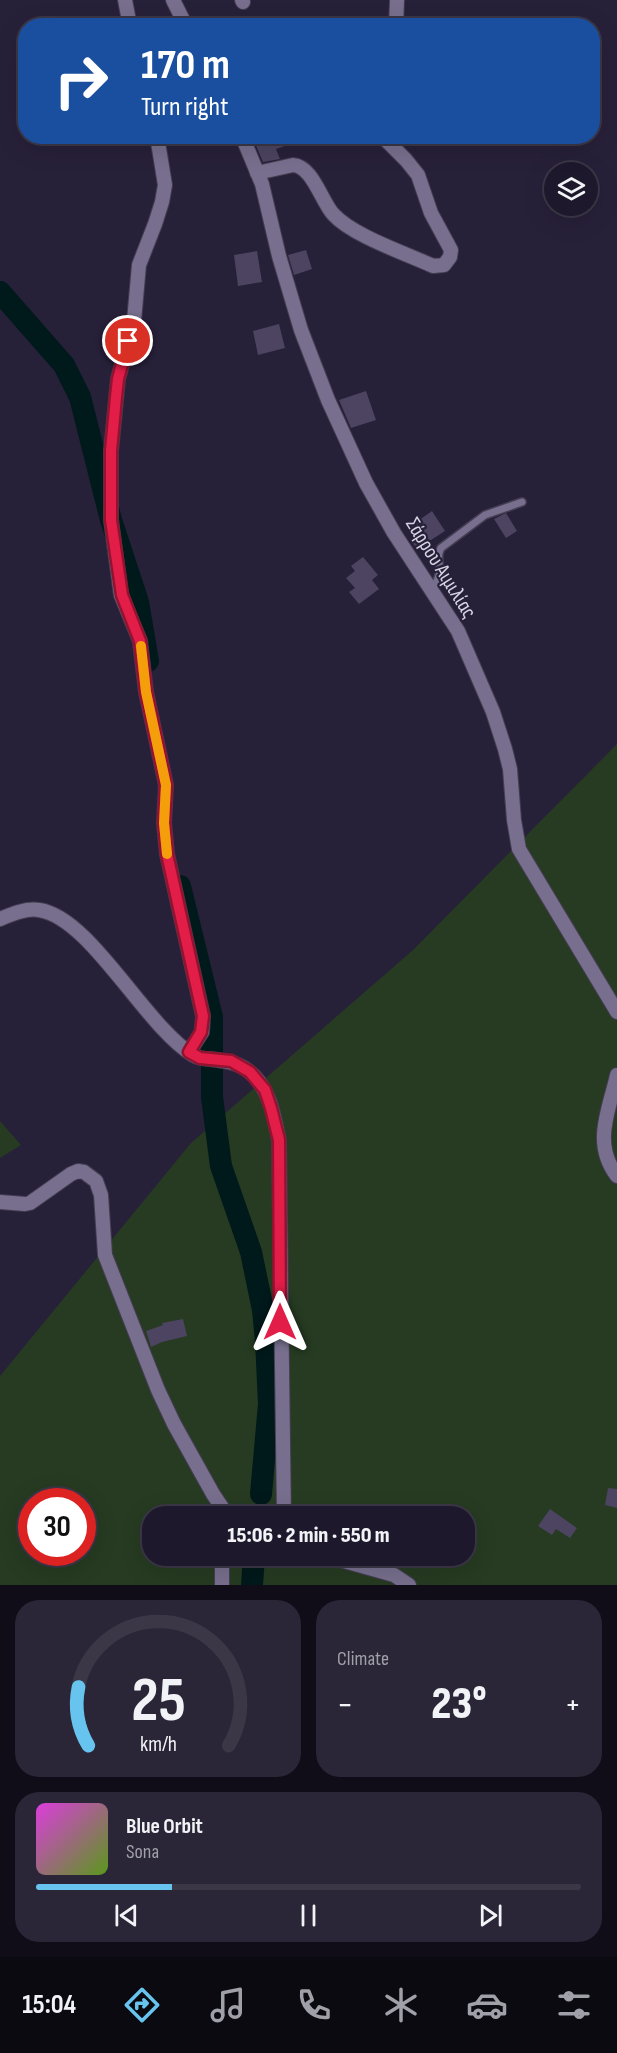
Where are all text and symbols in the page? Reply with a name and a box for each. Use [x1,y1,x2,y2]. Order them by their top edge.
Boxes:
text: 170 m [141,40,230,91]
icon: right [42,42,120,120]
text: Turn right [141,91,228,123]
map controls [544,162,598,216]
button: layers [544,162,598,216]
pin [102,315,153,366]
icon: arrive [111,324,144,357]
street label: Σάρρου Αιμιλίας [400,513,482,623]
position arrow [248,1290,312,1354]
speed limit sign: 30 [18,1488,96,1566]
text: 15:06 · 2 min · 550 m [227,1522,390,1549]
text: Climate [337,1647,389,1671]
text: 25 [131,1664,185,1739]
text: 23° [431,1677,487,1732]
text: − [337,1685,353,1725]
text: + [565,1685,581,1725]
text: km/h [139,1732,177,1757]
text: Blue Orbit [126,1813,203,1840]
text: Sona [126,1840,159,1864]
icon: previous [110,1899,143,1932]
icon: pause [292,1899,325,1932]
icon: next [474,1899,507,1932]
icon: directions [121,1984,163,2026]
icon: music [207,1984,249,2026]
icon: phone [293,1984,335,2026]
icon: climate [380,1984,422,2026]
icon: car [466,1984,508,2026]
icon: filters [553,1984,595,2026]
text: 15:04 [22,1989,76,2021]

